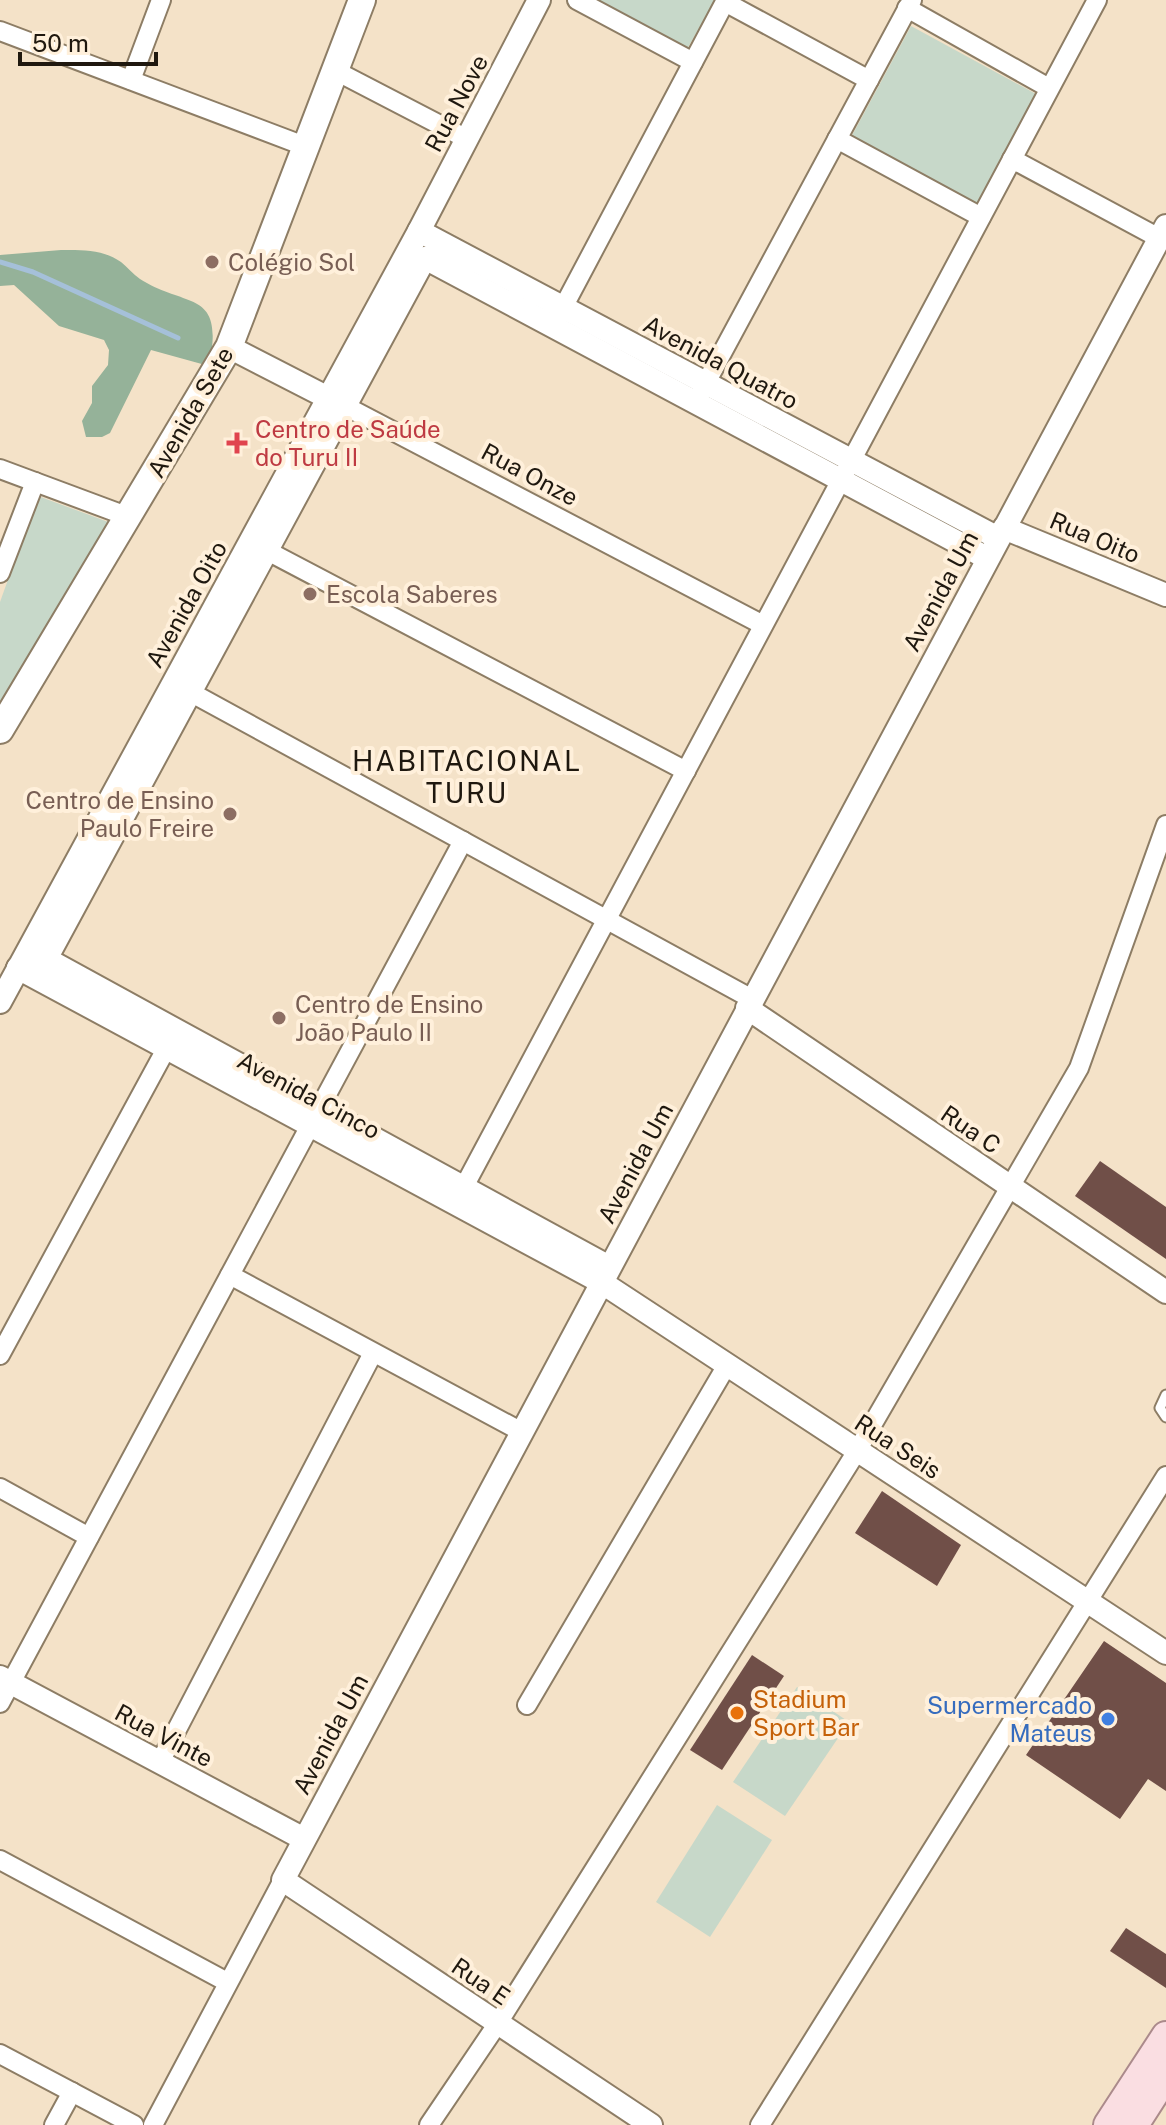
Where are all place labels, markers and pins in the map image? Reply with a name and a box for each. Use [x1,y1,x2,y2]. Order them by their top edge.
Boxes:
place label: Colégio Sol [228,248,355,276]
marker: Colégio Sol [203,253,221,271]
place label: Centro de Saúde do Turu II [255,415,441,471]
marker: Centro de Saúde do Turu II [226,432,248,454]
place label: Escola Saberes [326,580,498,608]
marker: Escola Saberes [301,585,319,603]
place label: Centro de Ensino Paulo Freire [26,786,214,842]
marker: Centro de Ensino Paulo Freire [221,805,239,823]
place label: Centro de Ensino João Paulo II [295,990,483,1046]
marker: Centro de Ensino João Paulo II [270,1009,288,1027]
place label: Stadium Sport Bar [753,1685,860,1741]
place label: Supermercado Mateus [927,1691,1092,1747]
marker: Stadium Sport Bar [728,1704,746,1722]
marker: Supermercado Mateus [1099,1710,1117,1728]

